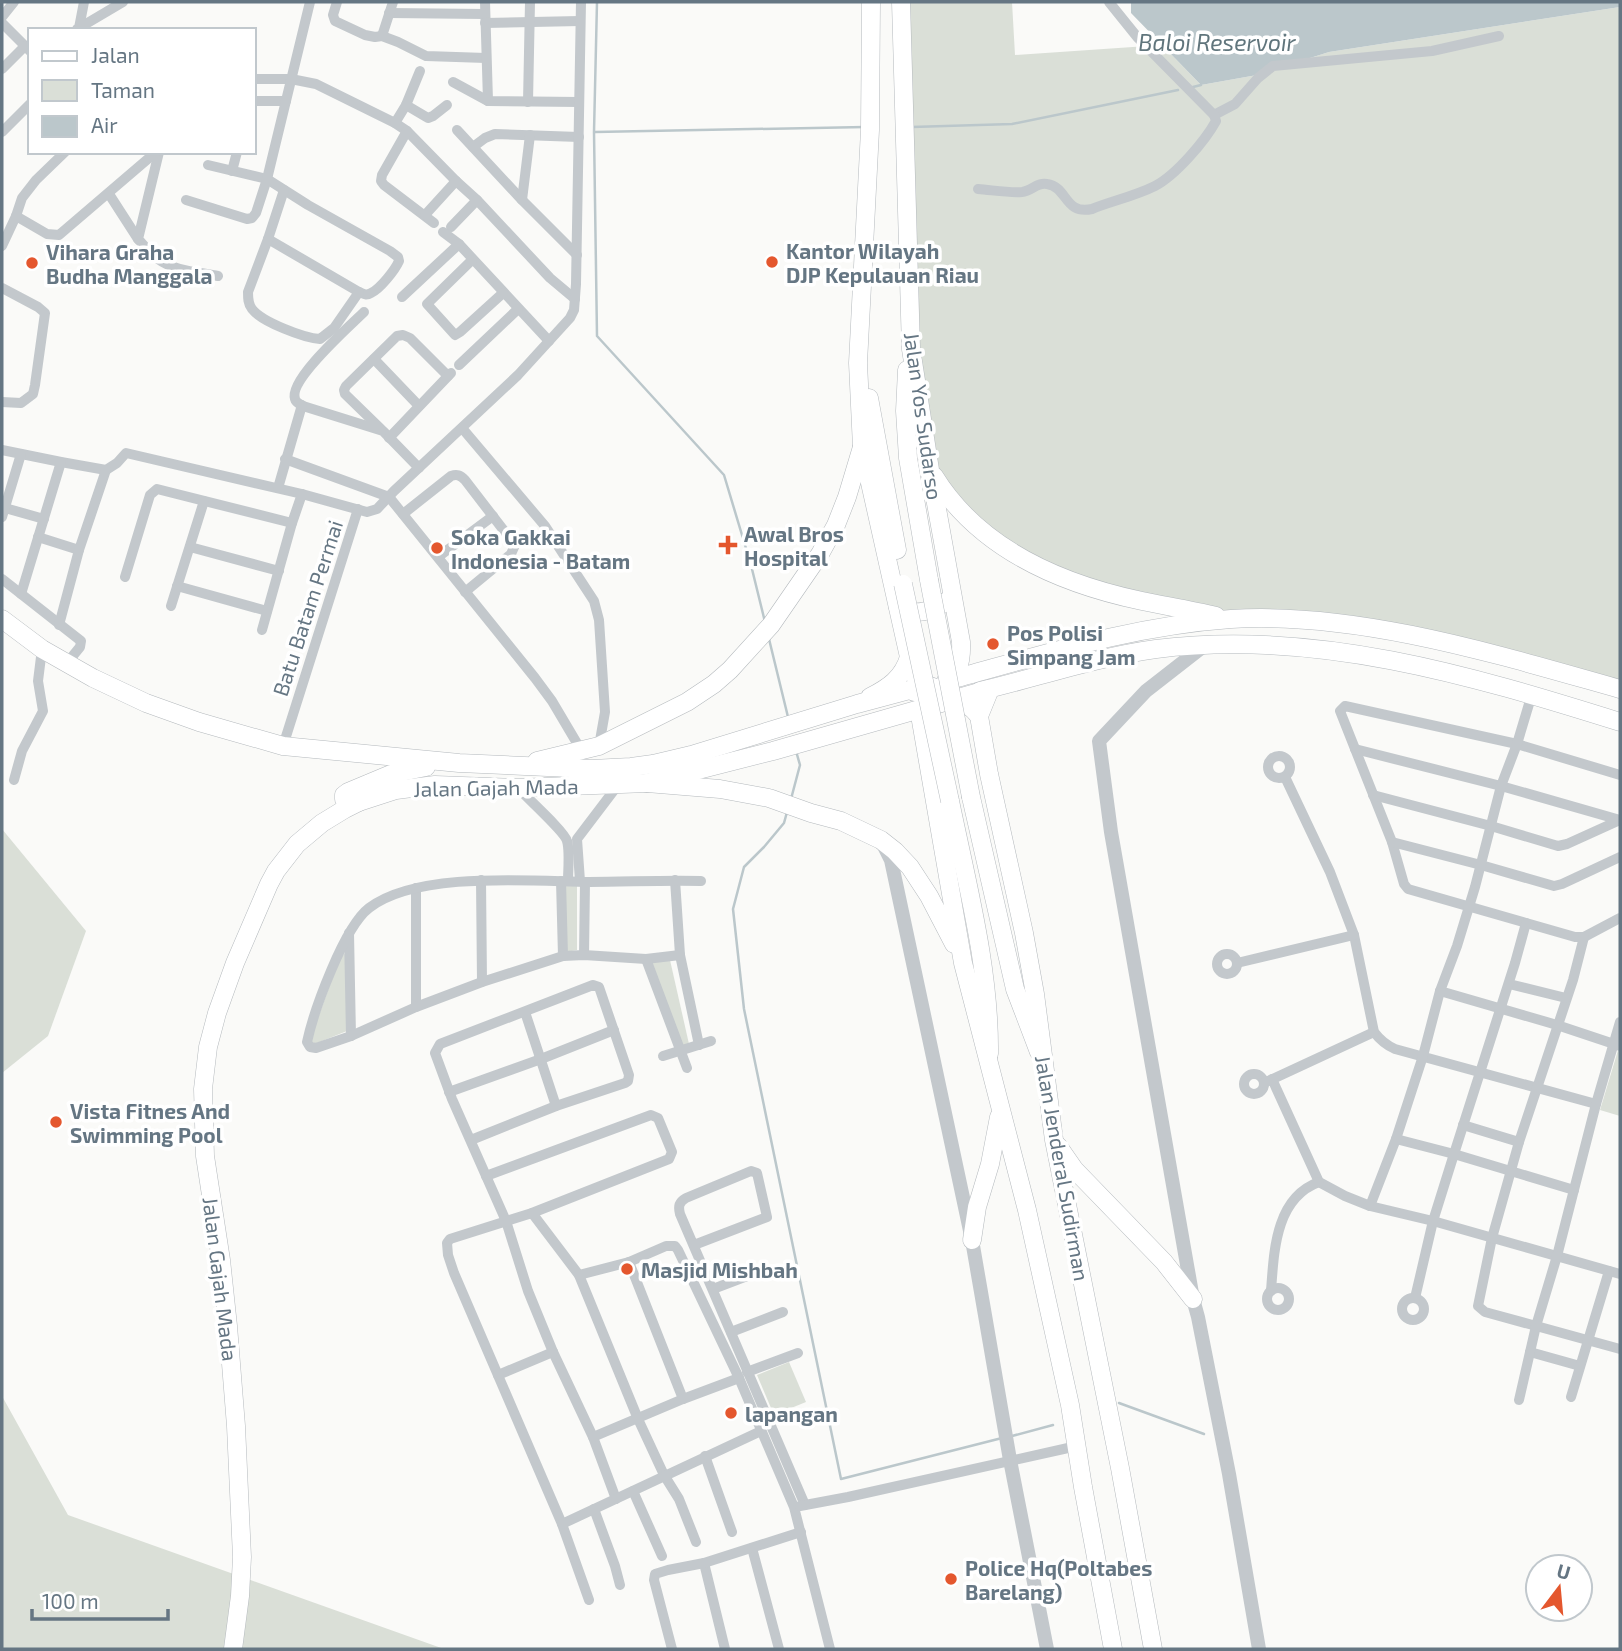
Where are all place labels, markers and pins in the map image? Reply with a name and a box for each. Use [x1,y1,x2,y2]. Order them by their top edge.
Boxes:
place label: Kantor Wilayah DJP Kepulauan Riau [786,238,979,287]
place label: Vihara Graha Budha Manggala [46,239,213,288]
marker: Kantor Wilayah DJP Kepulauan Riau [764,254,780,270]
marker: Vihara Graha Budha Manggala [24,255,40,271]
place label: Awal Bros Hospital [744,521,844,570]
place label: Soka Gakkai Indonesia - Batam [451,524,630,573]
marker: Awal Bros Hospital [718,535,738,555]
marker: Soka Gakkai Indonesia - Batam [429,540,445,556]
place label: Pos Polisi Simpang Jam [1007,620,1135,669]
marker: Pos Polisi Simpang Jam [985,636,1001,652]
place label: Vista Fitnes And Swimming Pool [70,1098,230,1147]
marker: Vista Fitnes And Swimming Pool [48,1114,64,1130]
place label: Masjid Mishbah [641,1257,798,1282]
marker: Masjid Mishbah [619,1261,635,1277]
place label: lapangan [745,1401,838,1426]
marker: lapangan [723,1405,739,1421]
place label: Police Hq(Poltabes Barelang) [965,1555,1152,1604]
marker: Police Hq(Poltabes Barelang) [943,1571,959,1587]

